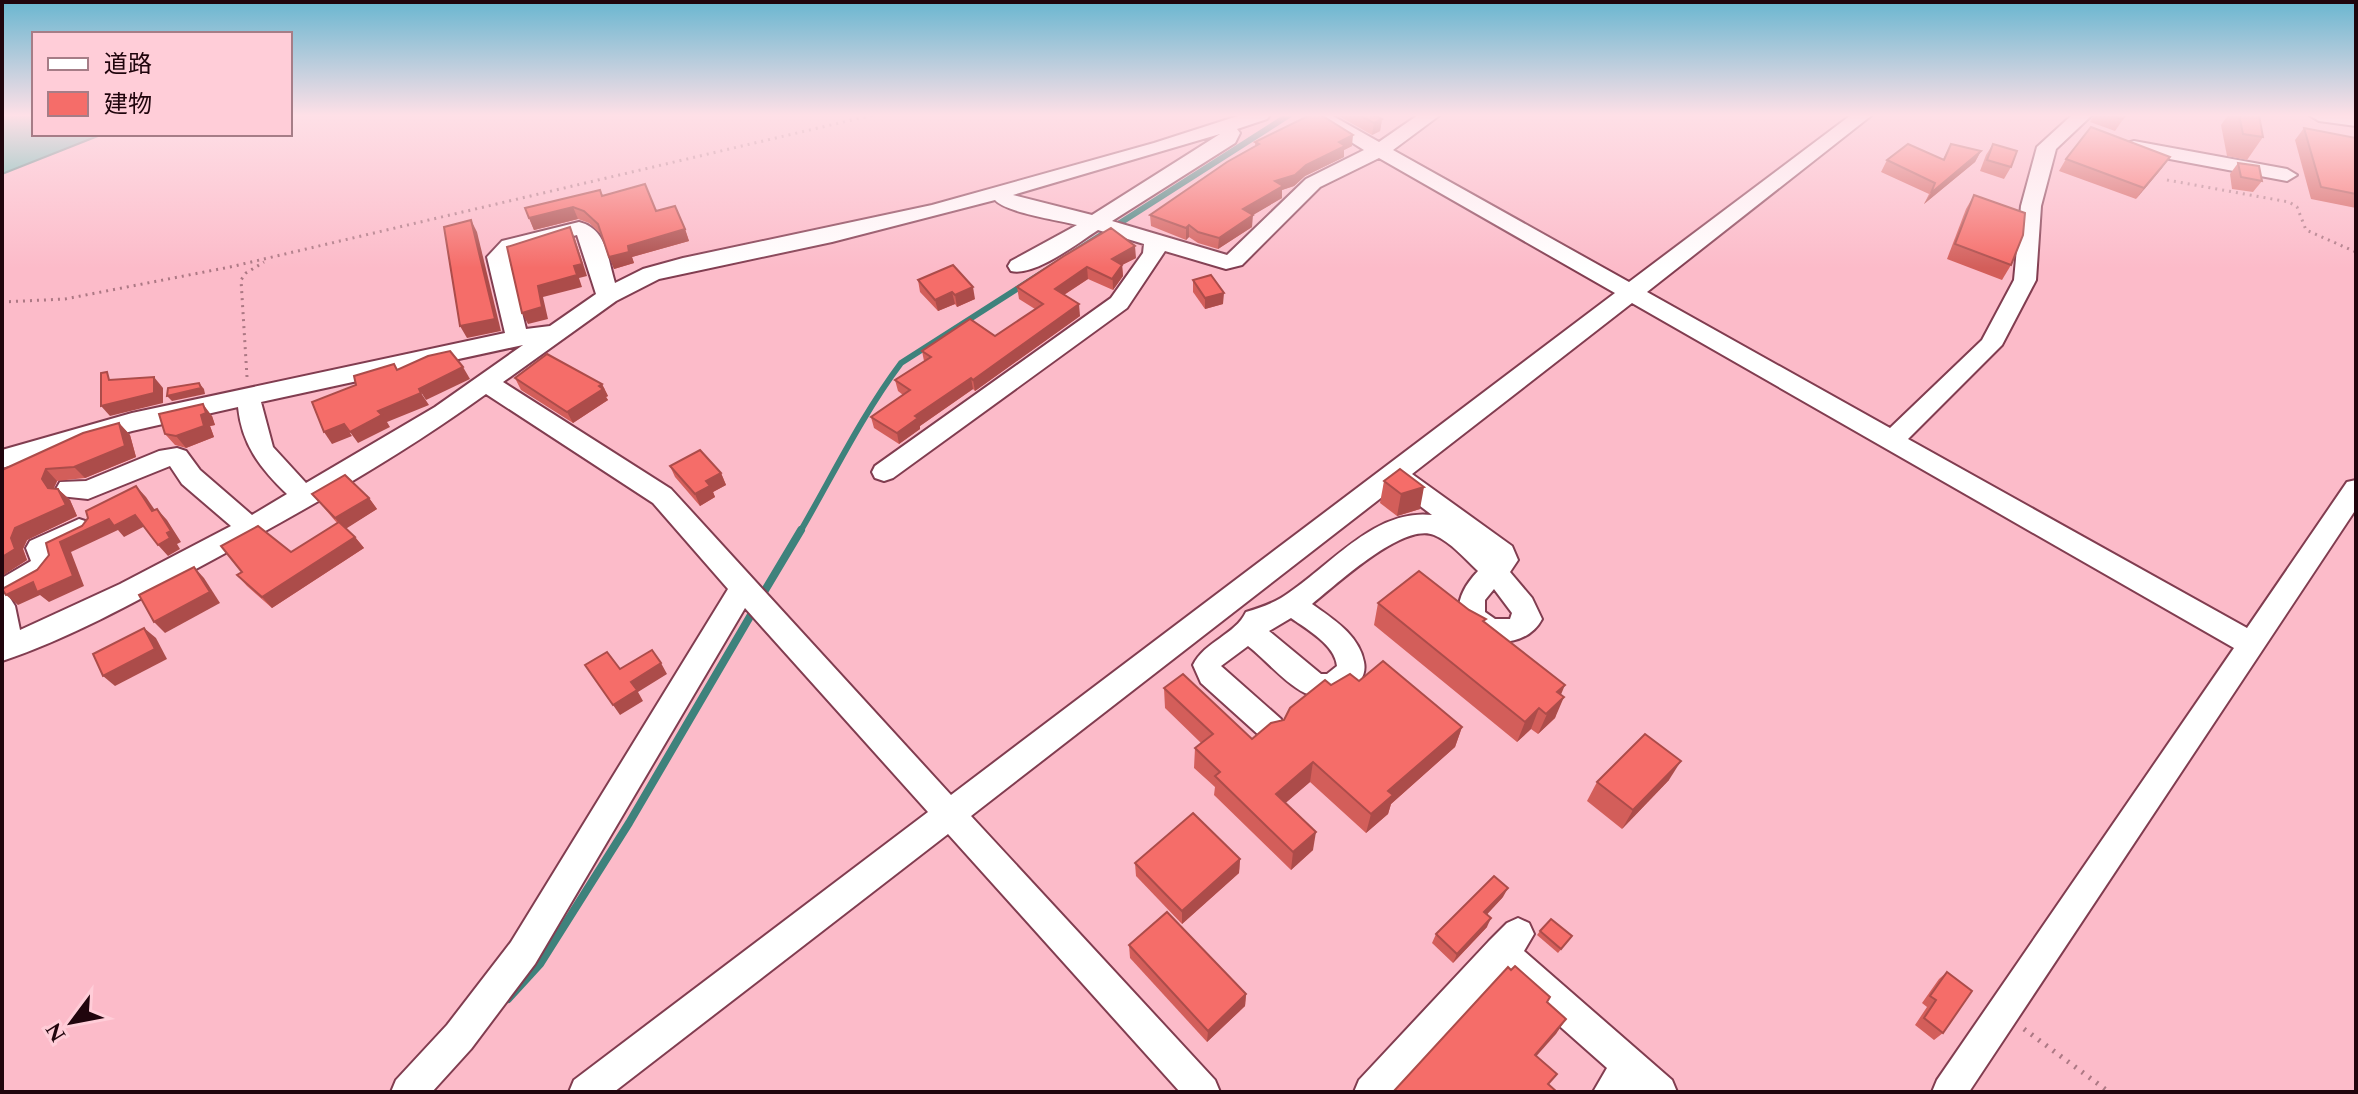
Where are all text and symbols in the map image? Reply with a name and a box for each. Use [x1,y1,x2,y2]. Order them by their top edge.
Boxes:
legend [32,32,292,136]
text: 道路 [104,47,152,83]
text: 建物 [104,87,152,123]
north arrow [32,982,112,1062]
text: N [38,1015,75,1048]

